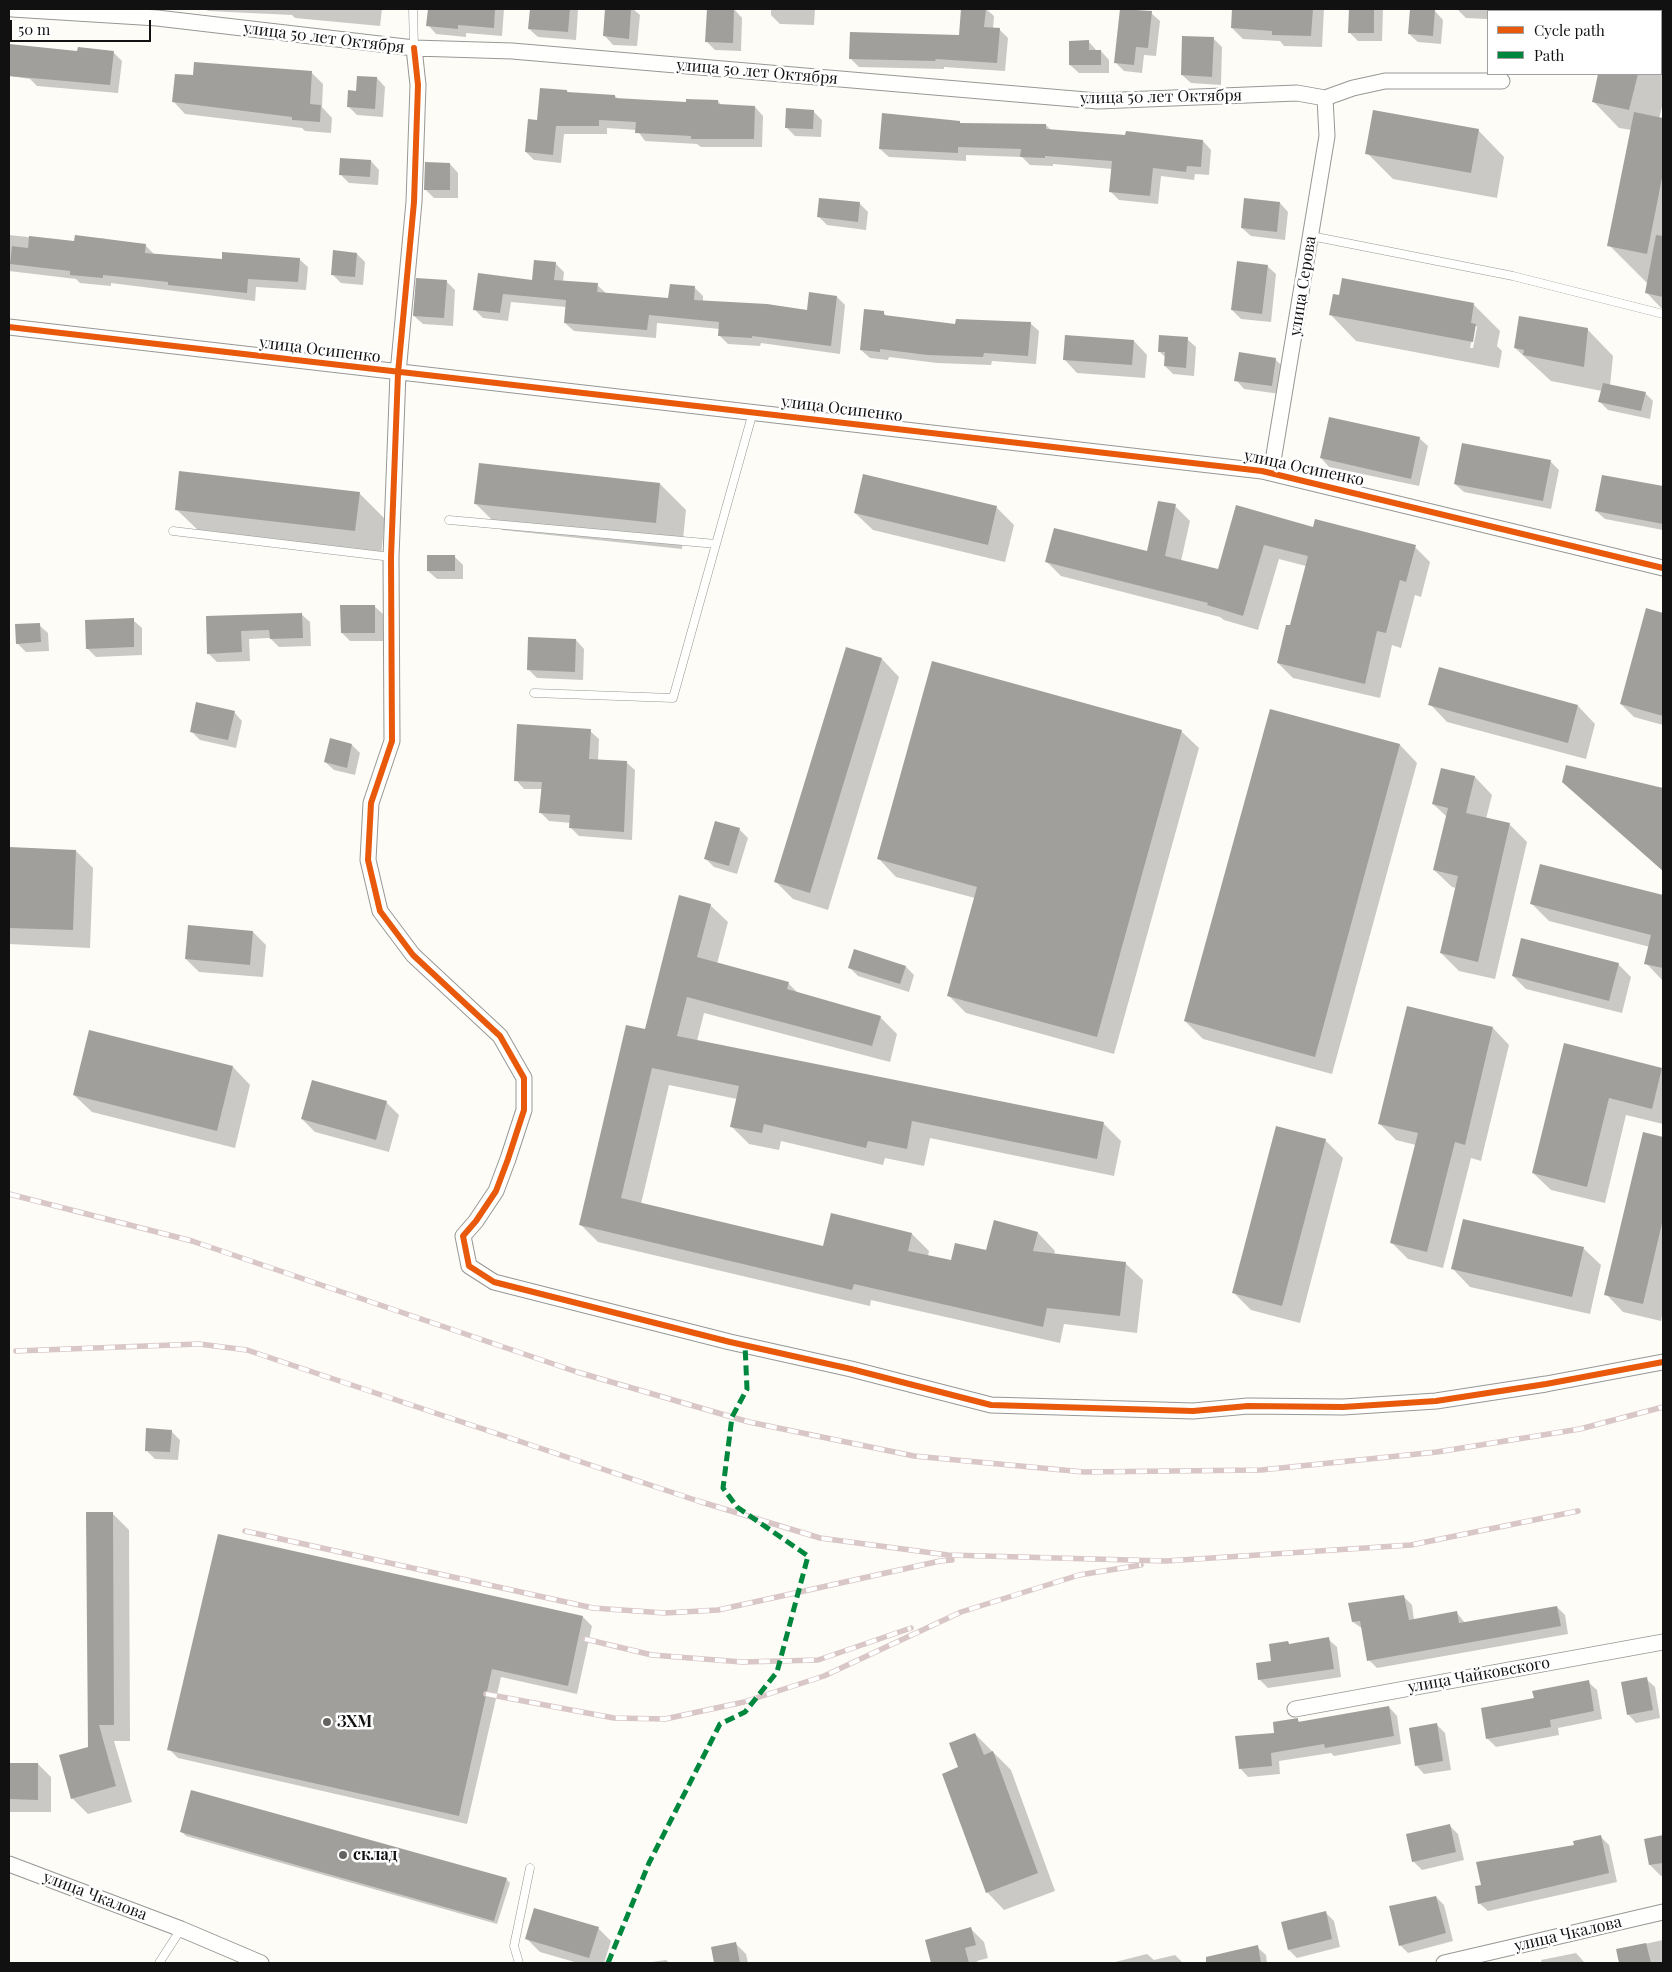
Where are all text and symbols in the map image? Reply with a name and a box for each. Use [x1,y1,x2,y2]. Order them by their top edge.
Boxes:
scale bar [12,10,154,42]
legend [1487,10,1662,75]
text: 50 m [18,19,50,39]
street label: улица 50 лет Октября [242,19,406,57]
text: Cycle path [1534,20,1605,40]
text: Path [1534,45,1564,65]
street label: улица 50 лет Октября [676,55,838,89]
street label: улица 50 лет Октября [1080,86,1242,108]
street label: улица Серова [1286,235,1320,337]
street label: улица Осипенко [258,333,382,367]
street label: улица Осипенко [780,392,904,426]
street label: улица Осипенко [1242,446,1366,490]
street label: улица Чайковского [1406,1653,1552,1697]
place label: ЗХМ [337,1712,372,1732]
marker: ЗХМ [321,1716,333,1728]
place label: склад [353,1845,398,1865]
marker: склад [337,1849,349,1861]
street label: улица Чкалова [40,1867,150,1925]
street label: улица Чкалова [1512,1912,1624,1956]

